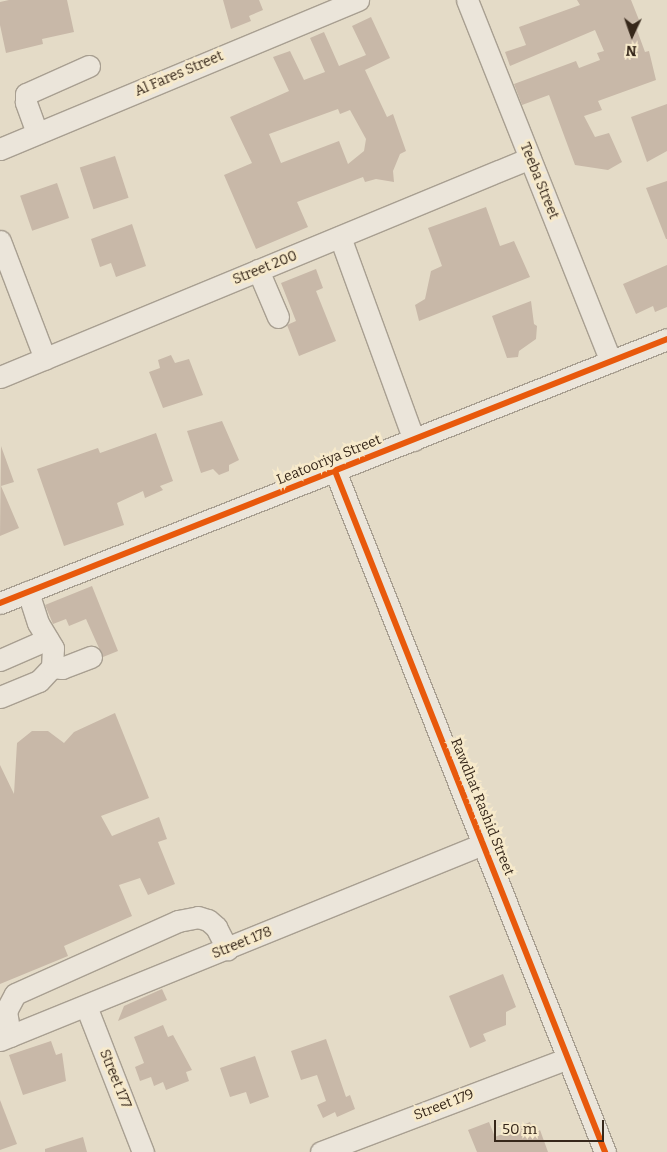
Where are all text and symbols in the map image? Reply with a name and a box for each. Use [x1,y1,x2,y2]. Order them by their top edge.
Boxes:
north arrow [607,10,657,60]
text: N [625,42,637,59]
street label: Al Fares Street [132,48,226,100]
street label: Teeba Street [516,140,562,222]
street label: Street 200 [230,247,300,289]
street label: Leatooriya Street [274,431,384,489]
street label: Rawdhat Rashid Street [447,736,517,878]
street label: Street 178 [210,923,274,963]
street label: Street 177 [96,1047,134,1111]
street label: Street 179 [412,1086,476,1124]
scale bar [497,1110,607,1142]
text: 50 m [502,1120,537,1138]

